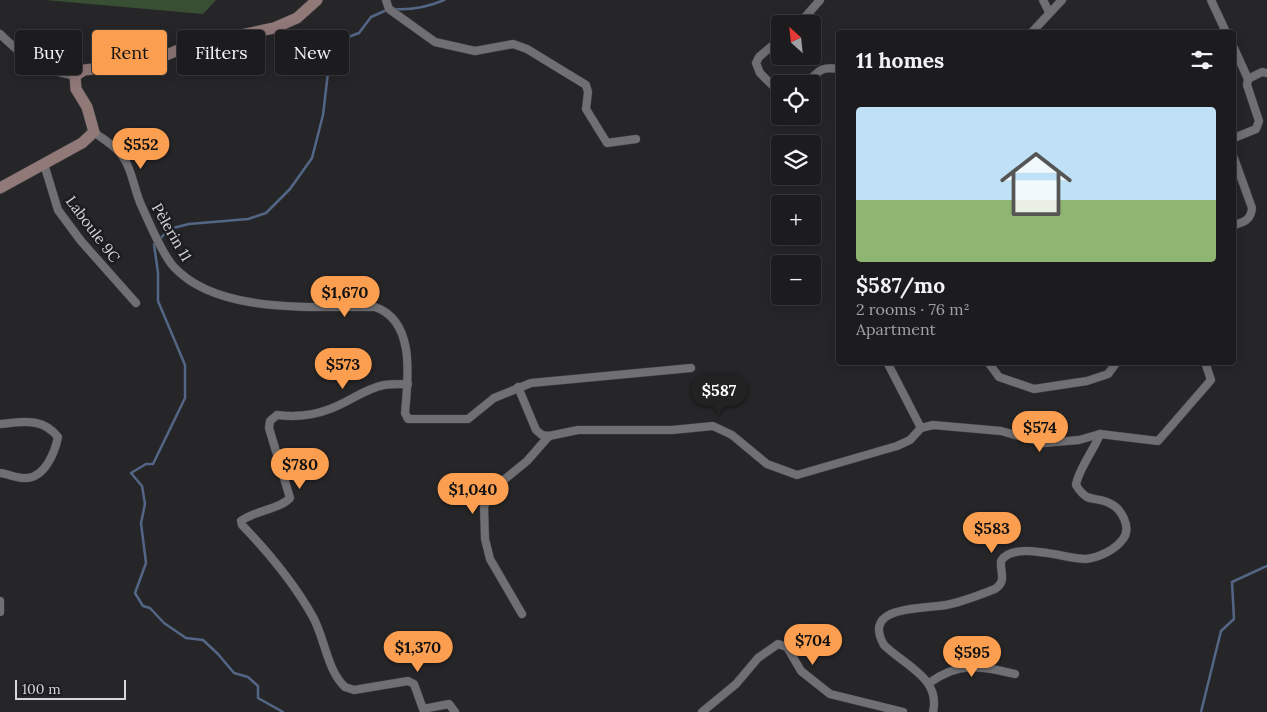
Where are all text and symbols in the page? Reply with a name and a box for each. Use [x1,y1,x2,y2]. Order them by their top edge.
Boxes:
north arrow [771,15,821,65]
map controls [771,15,821,305]
chip: Buy [15,30,82,75]
chip: Rent [92,30,167,75]
chip: Filters [177,30,265,75]
chip: New [275,30,349,75]
icon: filters [1188,46,1216,74]
text: 11 homes [856,47,944,74]
button: locate [771,75,821,125]
pin: $552 [111,128,171,170]
text: $552 [123,134,159,154]
button: layers [771,135,821,185]
icon: home [991,139,1081,229]
street label: Laboule 9C [62,192,125,266]
button: + [771,195,821,245]
street label: Pèlerin 11 [148,200,196,264]
button: − [771,255,821,305]
text: $587/mo [856,272,945,299]
pin: $1,670 [304,276,386,318]
text: $1,670 [322,282,368,302]
text: 2 rooms · 76 m² [856,299,970,319]
text: Apartment [856,319,936,339]
pin: $573 [313,348,373,390]
text: $573 [326,354,360,374]
pin: $587 [689,374,749,416]
text: $587 [702,380,736,400]
pin: $574 [1010,410,1070,453]
text: $574 [1023,417,1057,437]
pin: $780 [270,448,330,490]
text: $780 [282,454,318,474]
pin: $1,040 [432,472,514,515]
text: $1,040 [449,479,497,499]
pin: $583 [962,512,1022,554]
text: $583 [974,518,1010,538]
pin: $704 [783,624,843,666]
pin: $1,370 [377,630,459,673]
text: $704 [795,630,831,650]
pin: $595 [942,636,1002,678]
text: $1,370 [395,637,441,657]
text: $595 [954,642,990,662]
scale bar [15,677,126,700]
text: 100 m [22,680,61,698]

